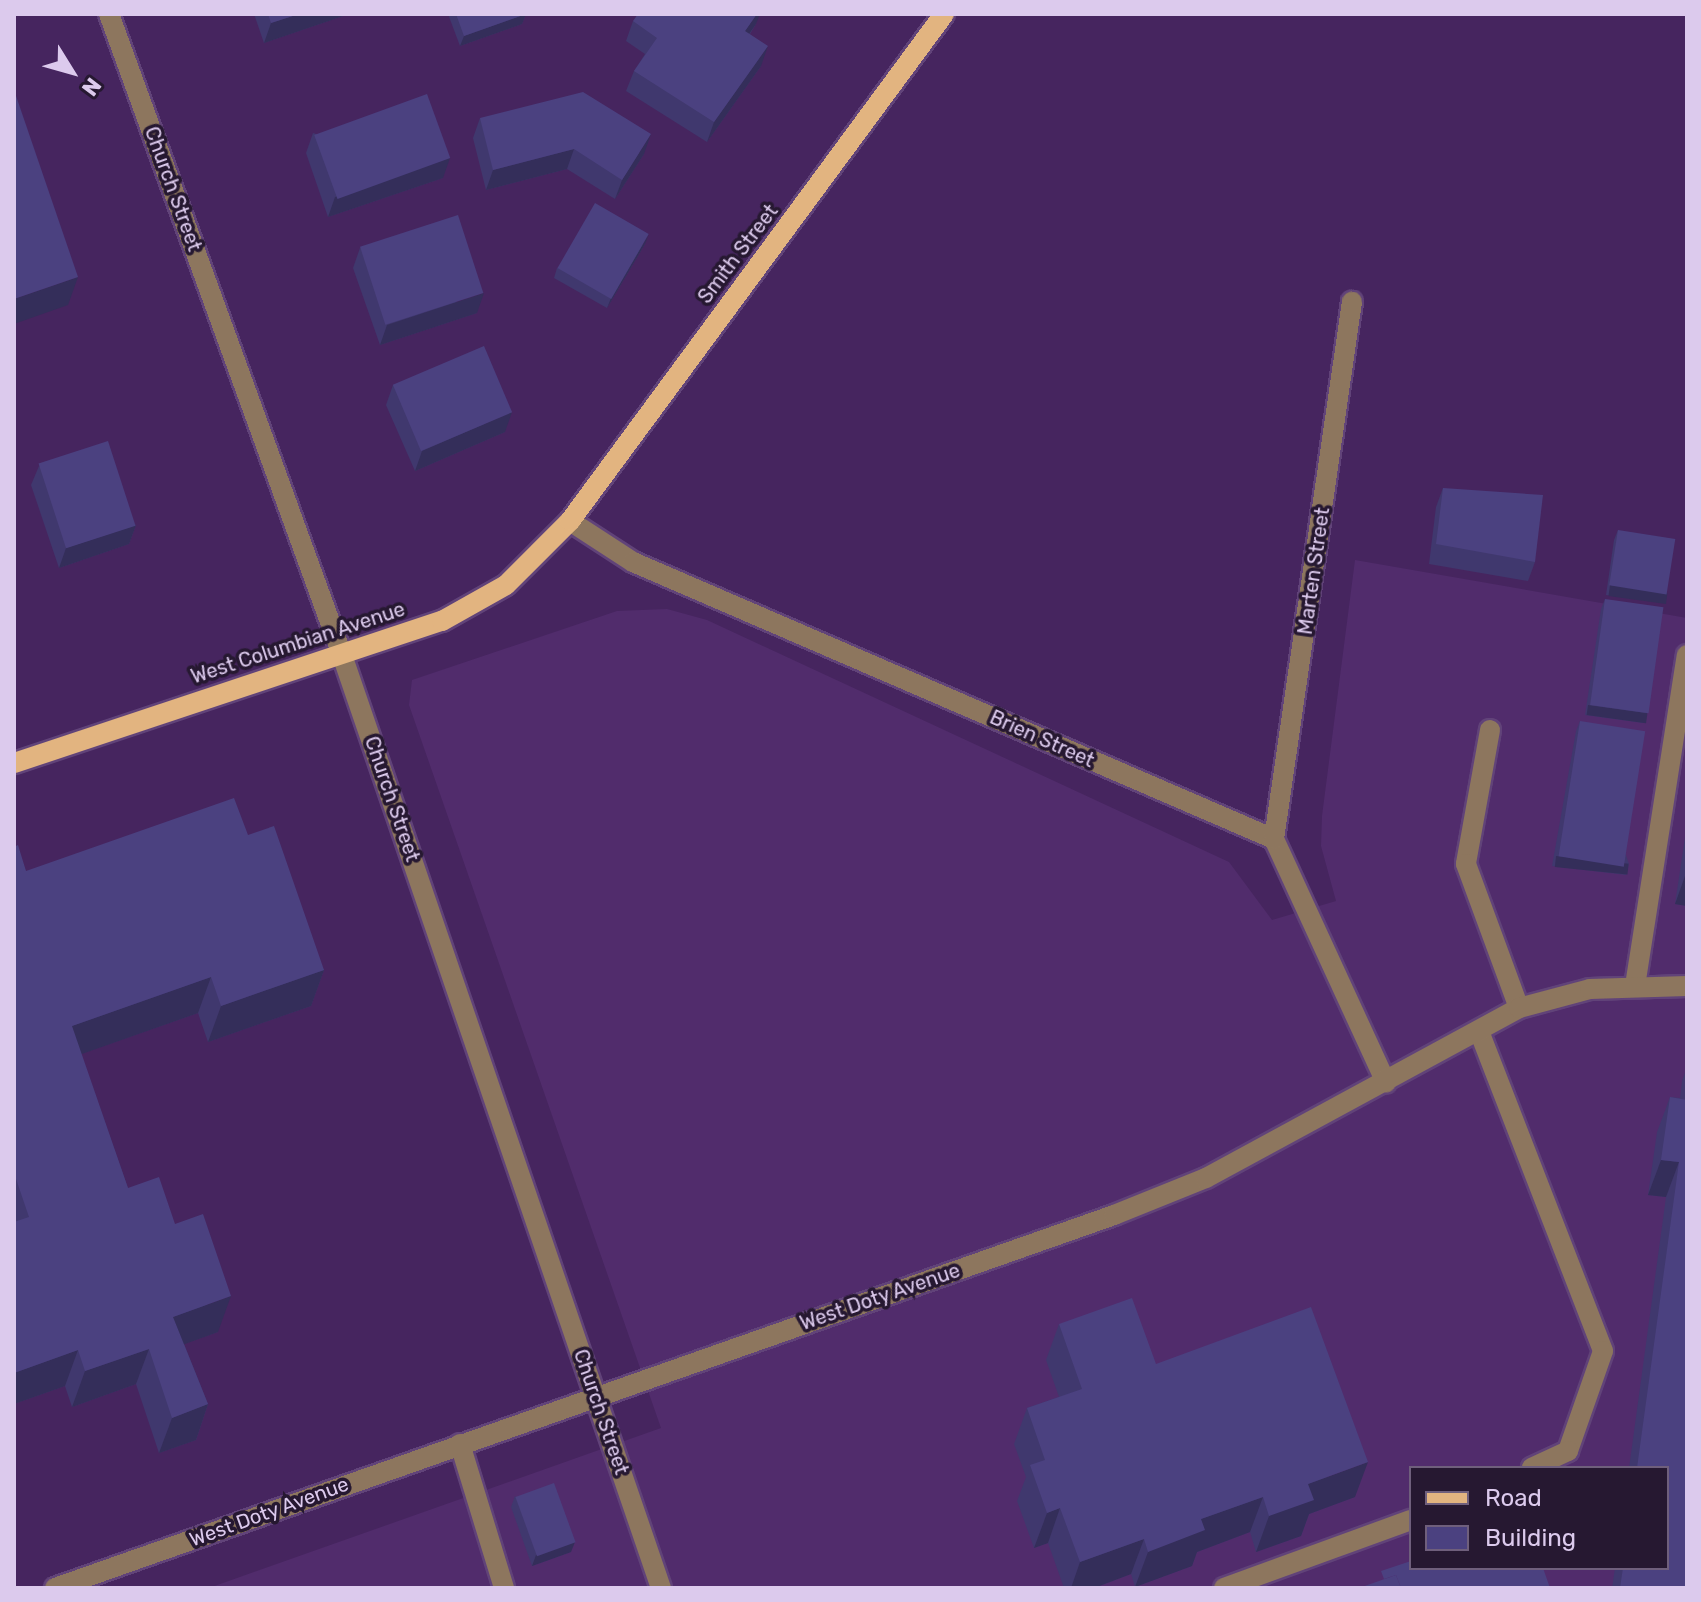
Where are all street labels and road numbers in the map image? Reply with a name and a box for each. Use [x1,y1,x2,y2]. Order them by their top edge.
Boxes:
street label: Church Street [139,123,207,255]
street label: Smith Street [693,200,783,308]
street label: Marten Street [1293,506,1335,636]
street label: West Columbian Avenue [188,597,408,689]
street label: Brien Street [986,705,1098,773]
street label: Church Street [359,733,425,865]
street label: West Doty Avenue [796,1258,964,1336]
street label: Church Street [568,1346,634,1478]
street label: West Doty Avenue [186,1472,352,1552]

